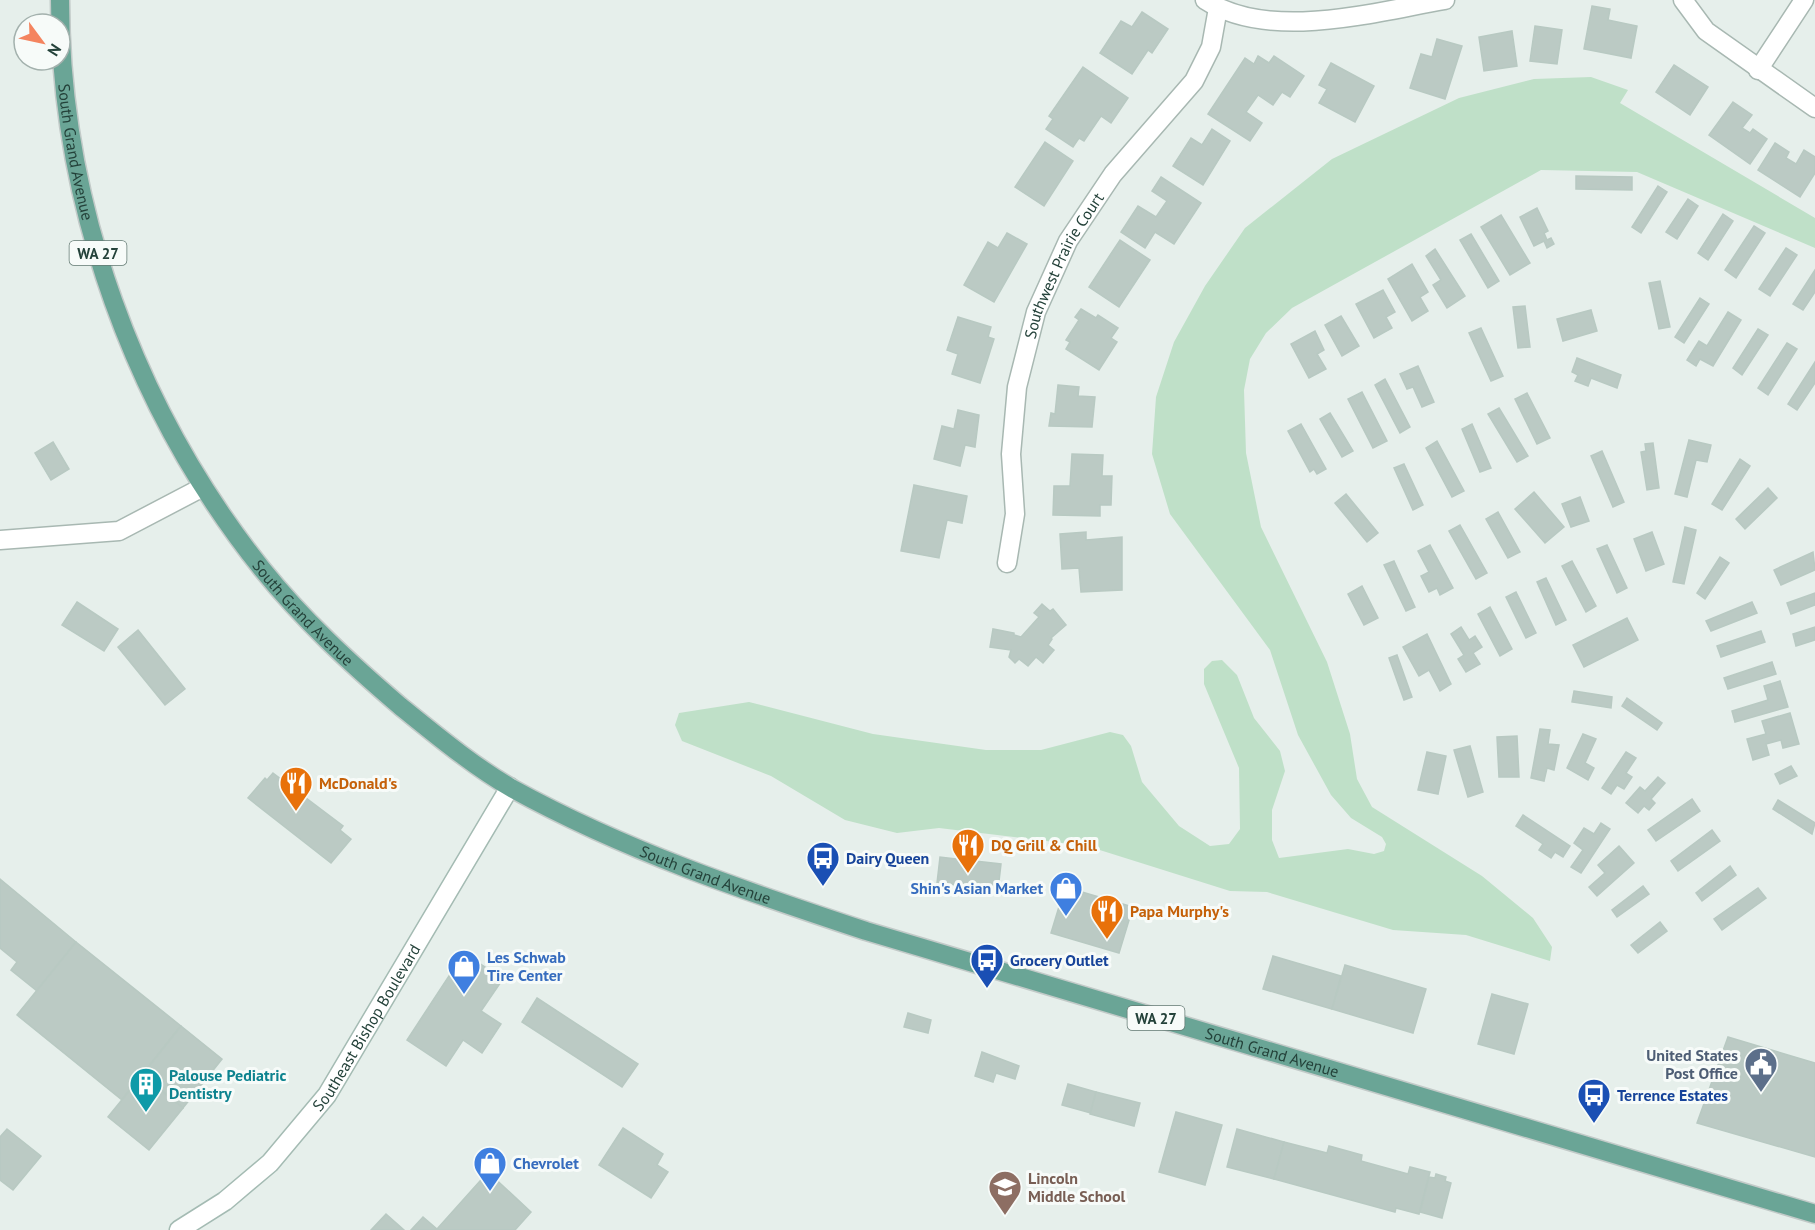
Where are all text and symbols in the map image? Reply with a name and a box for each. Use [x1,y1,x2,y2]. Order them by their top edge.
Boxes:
north arrow [12,12,72,72]
text: N [43,40,66,60]
street label: South Grand Avenue [54,83,98,222]
street label: Southwest Prairie Court [1020,188,1108,341]
road number: WA 27 [70,241,126,265]
street label: South Grand Avenue [248,556,358,670]
restaurant icon: McDonald's [278,765,314,812]
place label: McDonald's [319,773,398,793]
restaurant icon: DQ Grill & Chill [950,827,986,874]
place label: DQ Grill & Chill [991,835,1097,855]
bus stop icon: Dairy Queen [805,840,841,887]
street label: South Grand Avenue [637,841,774,908]
place label: Dairy Queen [846,848,929,868]
shop icon: Shin's Asian Market [1048,870,1084,917]
place label: Shin's Asian Market [911,878,1043,898]
restaurant icon: Papa Murphy's [1089,893,1125,940]
place label: Papa Murphy's [1130,901,1229,921]
street label: Southeast Bishop Boulevard [308,940,424,1115]
bus stop icon: Grocery Outlet [969,942,1005,989]
place label: Les Schwab Tire Center [487,947,566,985]
shop icon: Les Schwab Tire Center [446,948,482,995]
place label: Grocery Outlet [1010,950,1109,970]
road number: WA 27 [1128,1006,1184,1030]
street label: South Grand Avenue [1203,1023,1341,1082]
place label: United States Post Office [1646,1045,1738,1083]
public building icon: United States Post Office [1743,1046,1779,1093]
place label: Palouse Pediatric Dentistry [169,1065,287,1103]
building icon: Palouse Pediatric Dentistry [128,1066,164,1113]
bus stop icon: Terrence Estates [1576,1077,1612,1124]
place label: Terrence Estates [1617,1085,1728,1105]
shop icon: Chevrolet [472,1145,508,1192]
place label: Chevrolet [513,1153,579,1173]
place label: Lincoln Middle School [1028,1168,1126,1206]
school or university icon: Lincoln Middle School [987,1169,1023,1216]

